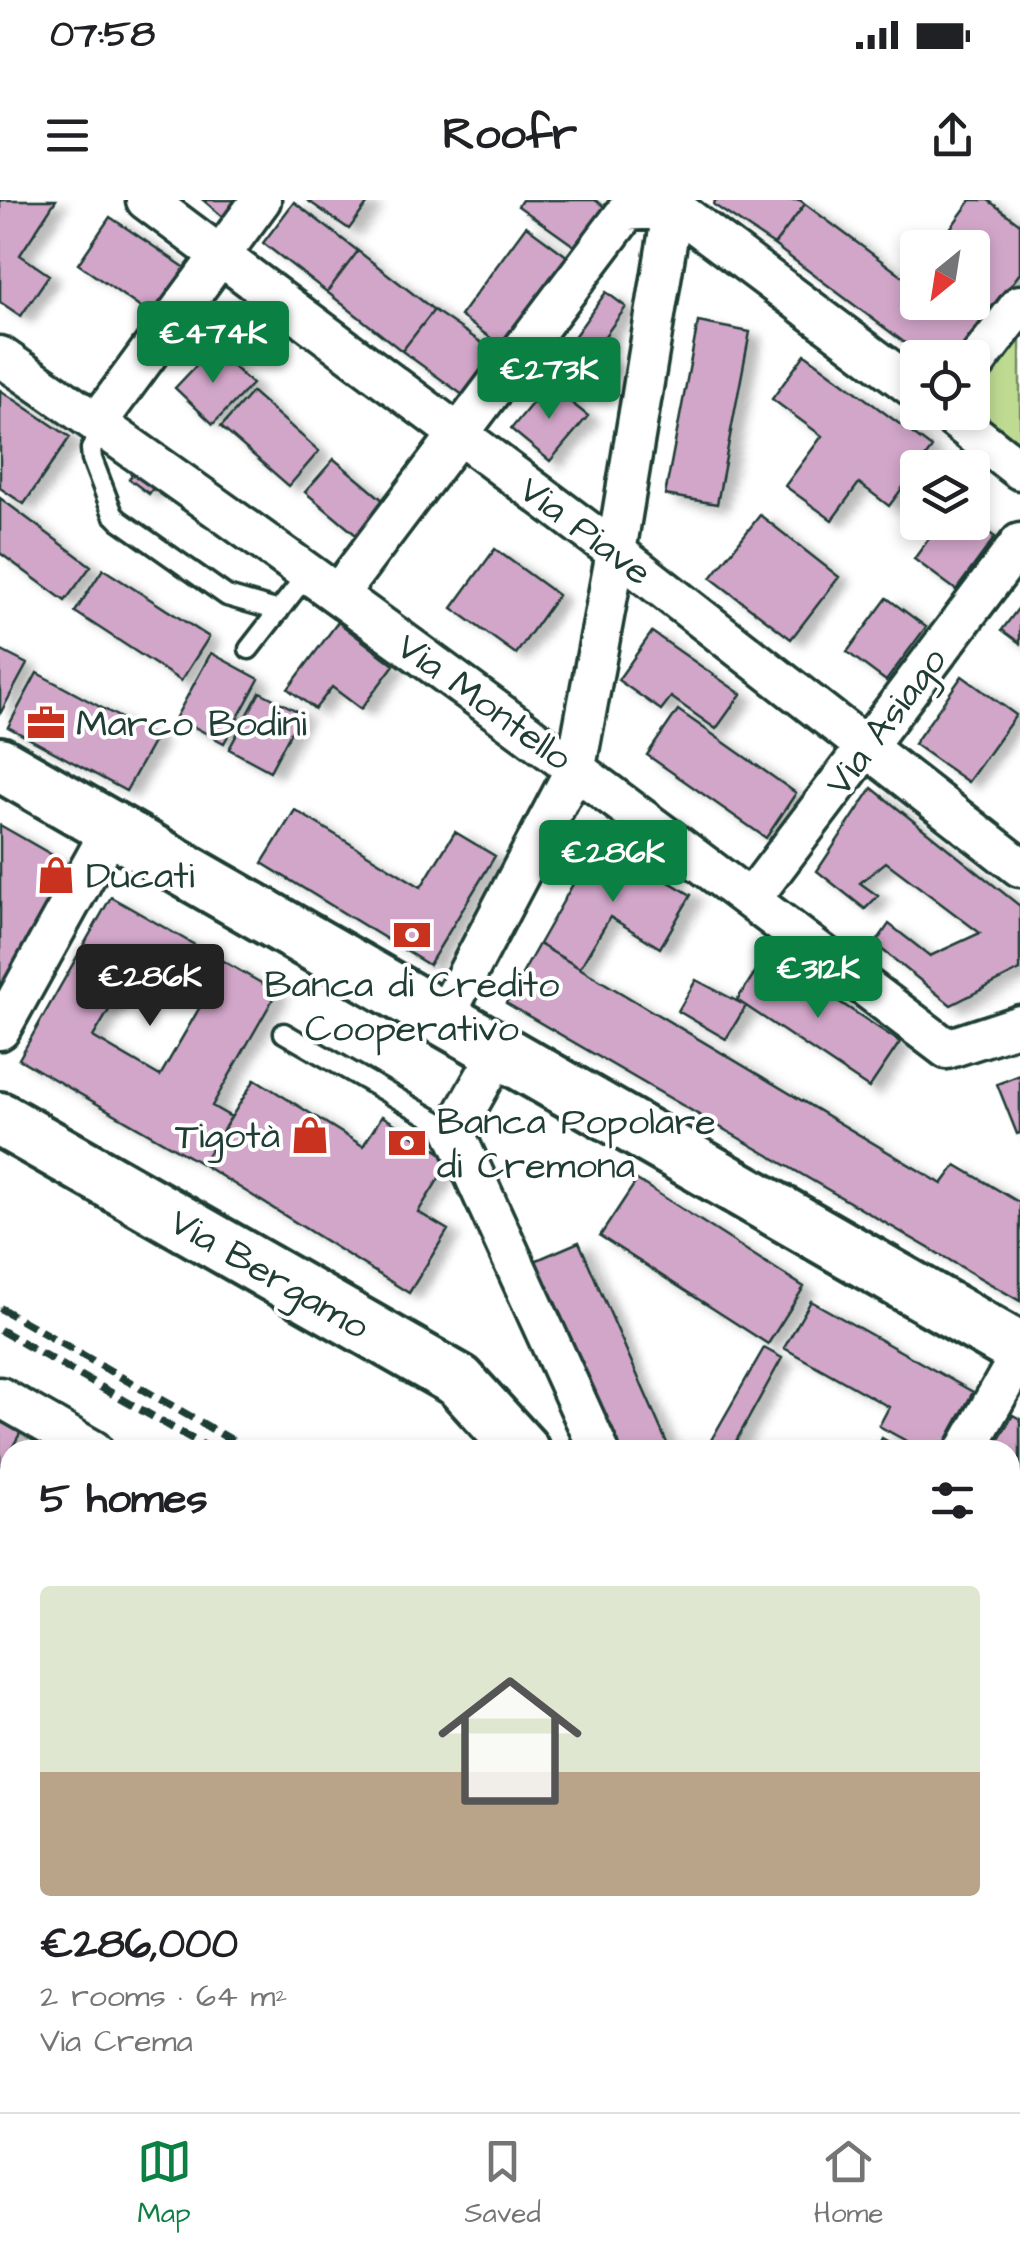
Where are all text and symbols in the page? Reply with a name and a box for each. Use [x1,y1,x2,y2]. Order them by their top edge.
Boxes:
text: 07:58 [50,9,155,61]
text: Roofr [443,104,577,166]
icon: menu [40,108,95,163]
icon: share [925,108,980,163]
north arrow [900,230,990,320]
map controls [900,230,990,540]
pin: €474K [143,301,283,386]
text: €474K [159,311,267,356]
pin: €273K [479,337,619,422]
button: locate [900,340,990,430]
text: €273K [499,347,599,392]
button: layers [900,450,990,540]
street label: Via Piave [508,465,662,599]
street label: Via Montello [386,621,582,784]
street label: Via Asiago [814,637,960,807]
place label: Marco Bodini [76,699,307,751]
office icon: Marco Bodini [25,702,67,744]
pin: €286K [543,820,683,905]
text: €286K [561,830,665,875]
place label: Ducati [86,851,195,903]
shop icon: Ducati [35,854,77,896]
bank icon: Banca di Credito Cooperativo [391,914,433,956]
pin: €312K [748,936,888,1021]
pin: €286K [80,944,220,1029]
text: €312K [776,946,860,991]
text: €286K [98,954,202,999]
place label: Banca di Credito Cooperativo [265,960,559,1056]
place label: Banca Popolare di Cremona [437,1097,716,1193]
place label: Tigotà [175,1111,280,1163]
shop icon: Tigotà [289,1114,331,1156]
bank icon: Banca Popolare di Cremona [386,1122,428,1164]
street label: Via Bergamo [160,1197,378,1353]
text: 5 homes [40,1471,207,1529]
icon: filters [925,1473,980,1528]
icon: home [420,1651,600,1831]
text: €286,000 [40,1916,238,1974]
text: 2 rooms · 64 m² [40,1974,287,2019]
text: Via Crema [40,2019,193,2064]
tab: Map [137,2134,192,2233]
tab: Saved [465,2134,541,2233]
tab: Home [814,2134,883,2233]

